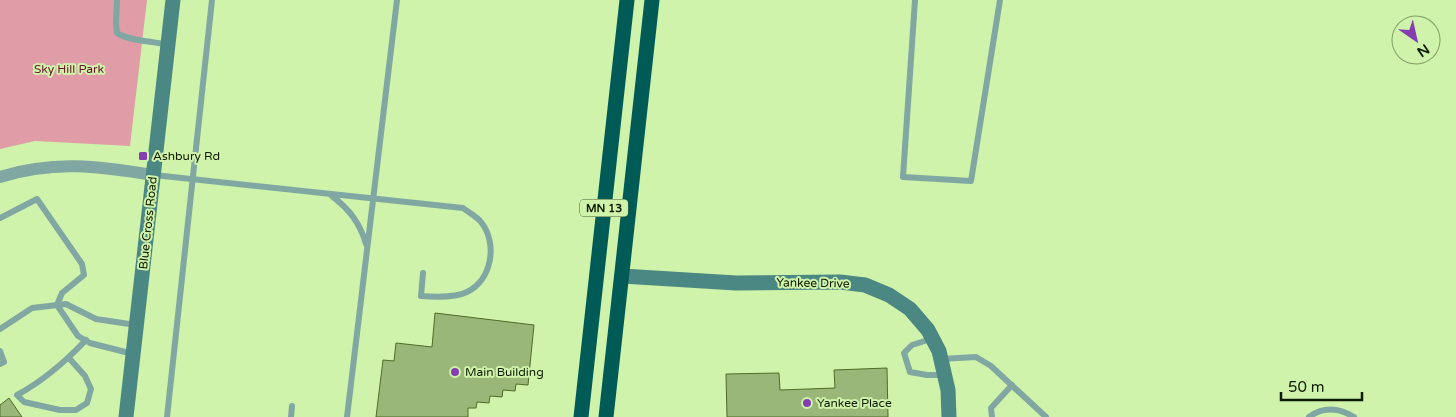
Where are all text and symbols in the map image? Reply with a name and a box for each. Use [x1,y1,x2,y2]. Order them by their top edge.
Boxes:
north arrow [1391,15,1441,65]
text: N [1414,40,1432,61]
park label: Sky Hill Park [34,62,104,76]
place label: Ashbury Rd [153,149,220,163]
marker: Ashbury Rd [137,150,149,162]
street label: Blue Cross Road [136,176,160,270]
road number: MN 13 [580,200,628,217]
street label: Yankee Drive [776,275,850,291]
place label: Main Building [465,365,544,379]
marker: Main Building [449,366,461,378]
scale bar [1281,370,1362,402]
text: 50 m [1288,378,1325,396]
place label: Yankee Place [817,396,892,410]
marker: Yankee Place [801,397,813,409]

